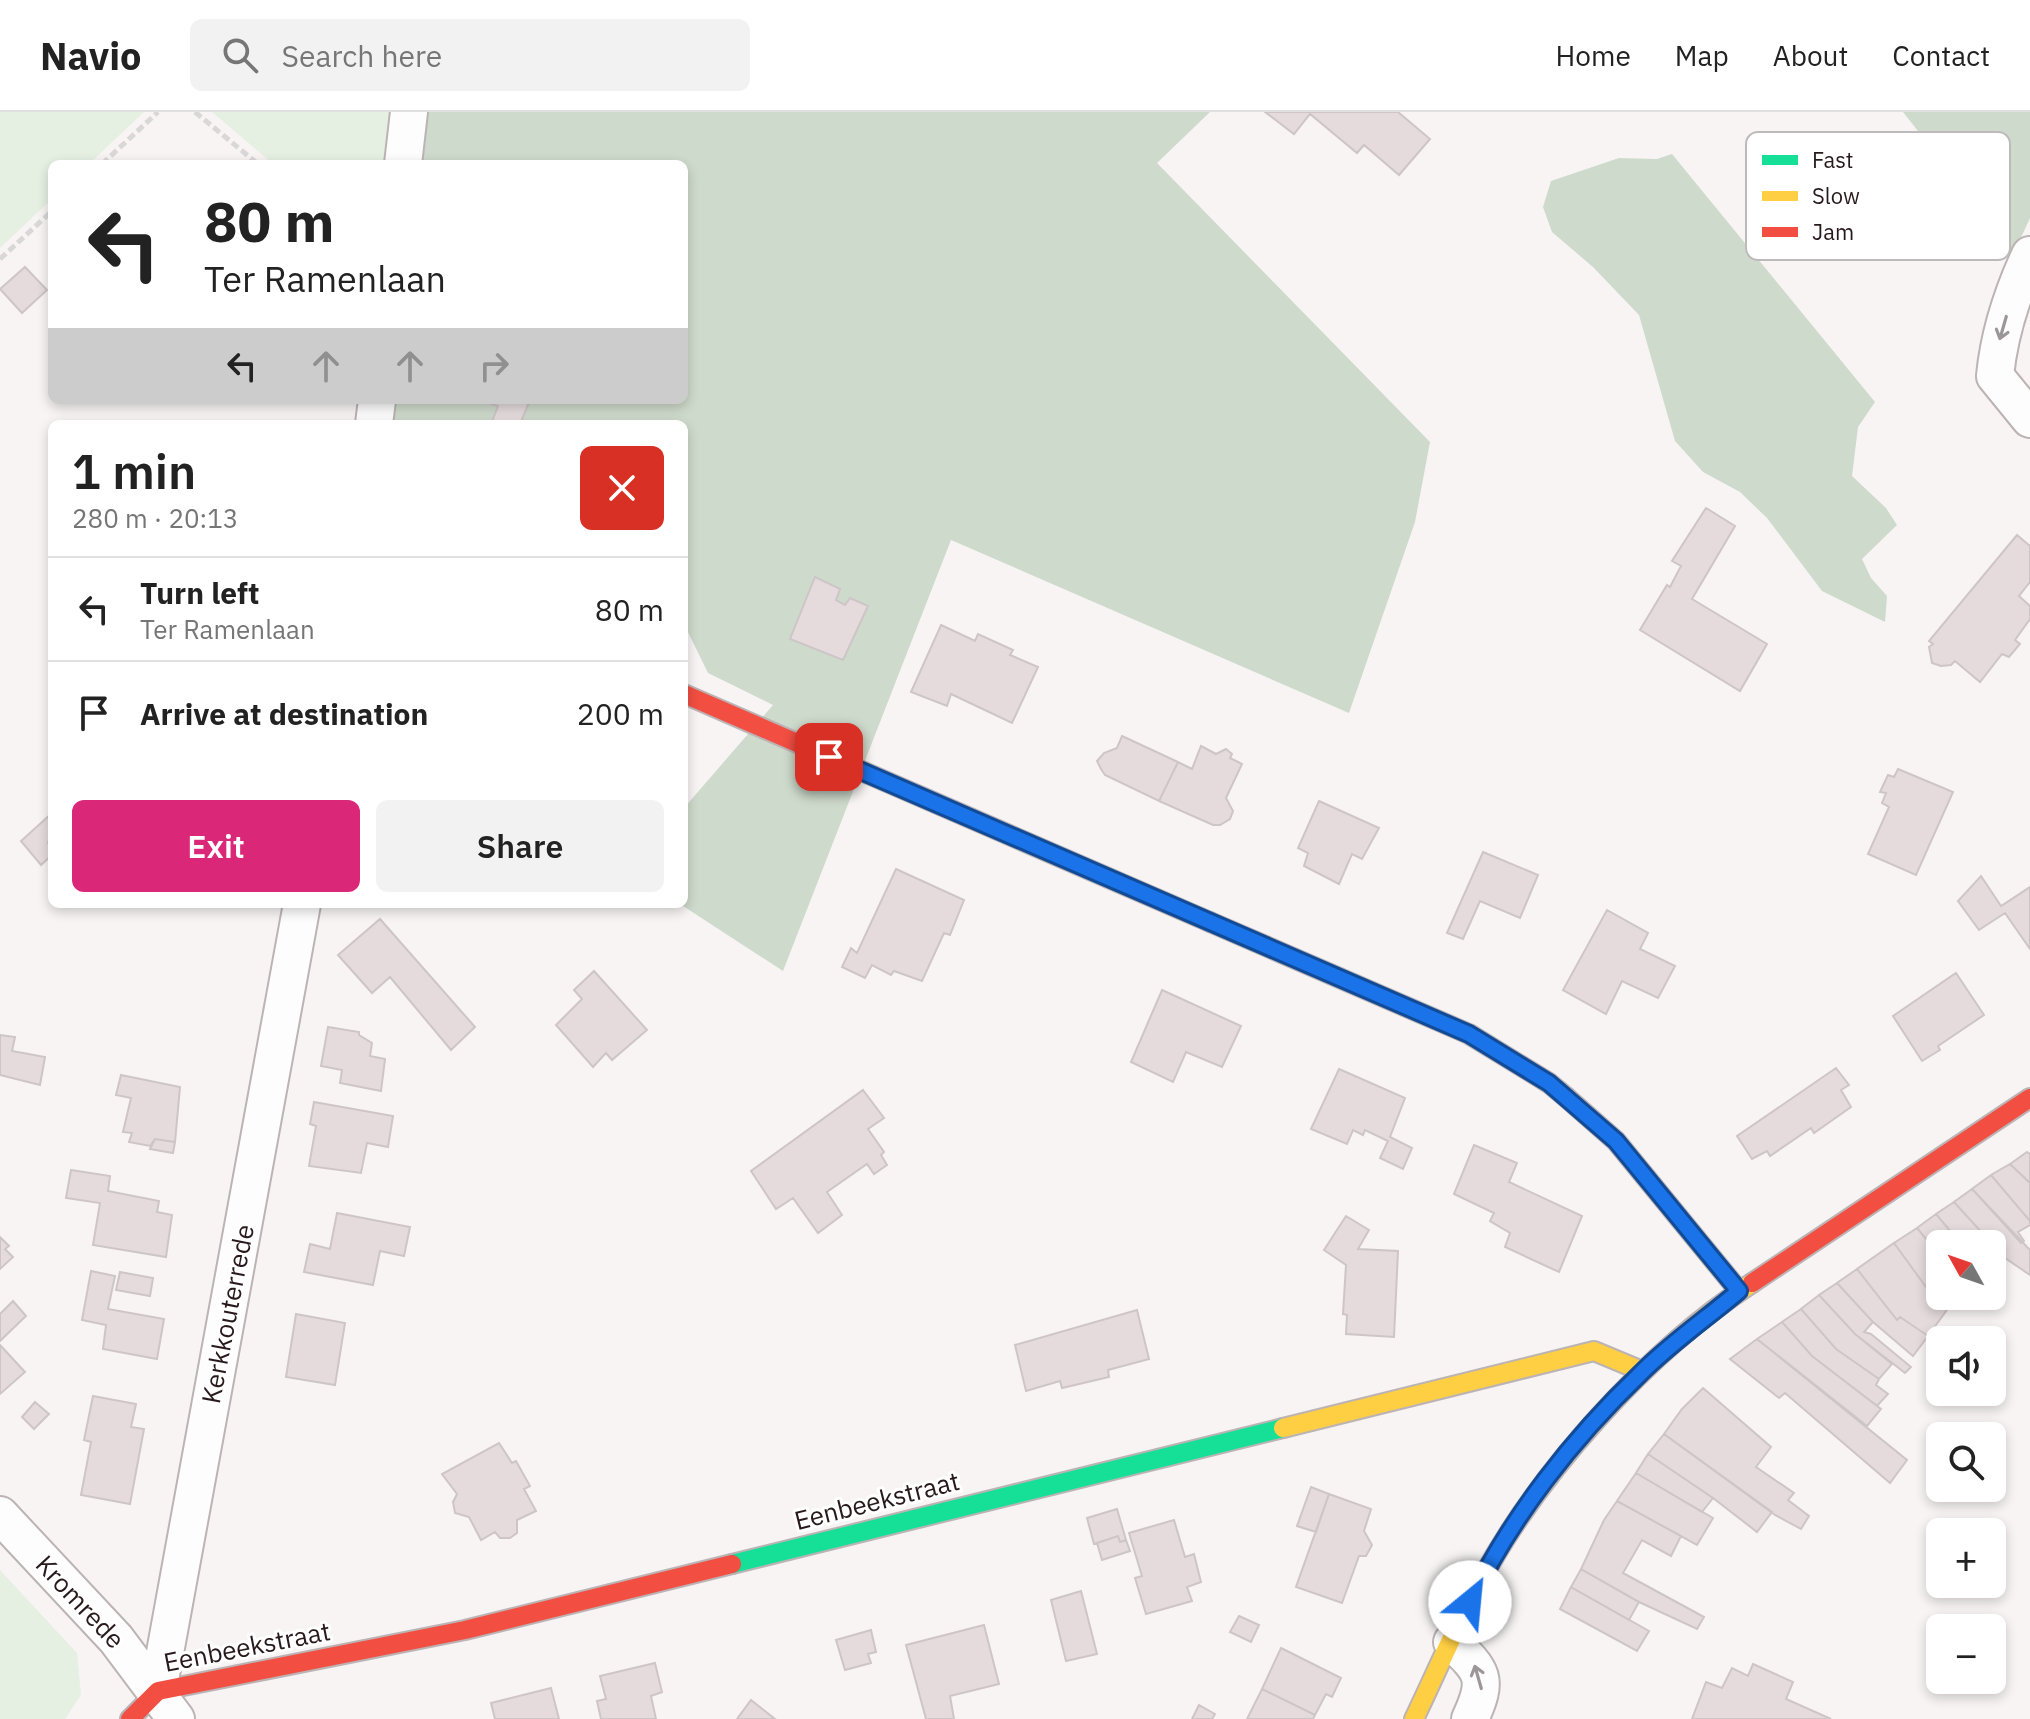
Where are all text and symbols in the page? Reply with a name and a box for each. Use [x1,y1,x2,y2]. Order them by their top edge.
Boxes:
search box [190,19,750,91]
text: Navio [40,31,142,80]
icon: search [218,33,262,77]
text: Search here [282,36,442,75]
text: Home [1555,37,1631,74]
text: Map [1675,37,1729,74]
text: About [1773,37,1848,74]
text: Contact [1892,37,1990,74]
legend [1746,132,2010,260]
text: Fast [1812,145,1853,174]
text: Slow [1812,181,1860,210]
text: 80 m [204,185,334,257]
icon: left [72,192,176,296]
text: Jam [1812,217,1854,246]
text: Ter Ramenlaan [204,255,446,302]
one-way arrow [1995,315,2010,340]
icon: left [220,344,264,388]
icon: ahead [304,344,348,388]
icon: ahead [388,344,432,388]
icon: right [472,344,516,388]
text: 1 min [72,440,196,502]
button: close [580,446,664,530]
text: 280 m · 20:13 [72,501,238,535]
text: Turn left [140,573,259,612]
icon: left [72,587,116,631]
text: 80 m [595,590,664,629]
text: Ter Ramenlaan [140,612,315,646]
icon: arrive [72,691,116,735]
text: Arrive at destination [140,694,428,733]
text: 200 m [577,694,664,733]
pin [795,723,863,791]
icon: arrive [807,735,851,779]
button: Exit [72,800,360,892]
button: Share [376,800,664,892]
street label: Kerkkouterrede [193,1221,261,1406]
north arrow [1926,1230,2006,1310]
map controls [1926,1230,2006,1694]
button: sound [1926,1326,2006,1406]
button: search [1926,1422,2006,1502]
street label: Eenbeekstraat [791,1463,963,1537]
button: + [1926,1518,2006,1598]
street label: Kromrede [29,1547,133,1655]
position arrow [1428,1560,1512,1644]
street label: Eenbeekstraat [161,1613,333,1679]
button: − [1926,1614,2006,1694]
one-way arrow [1470,1665,1484,1690]

